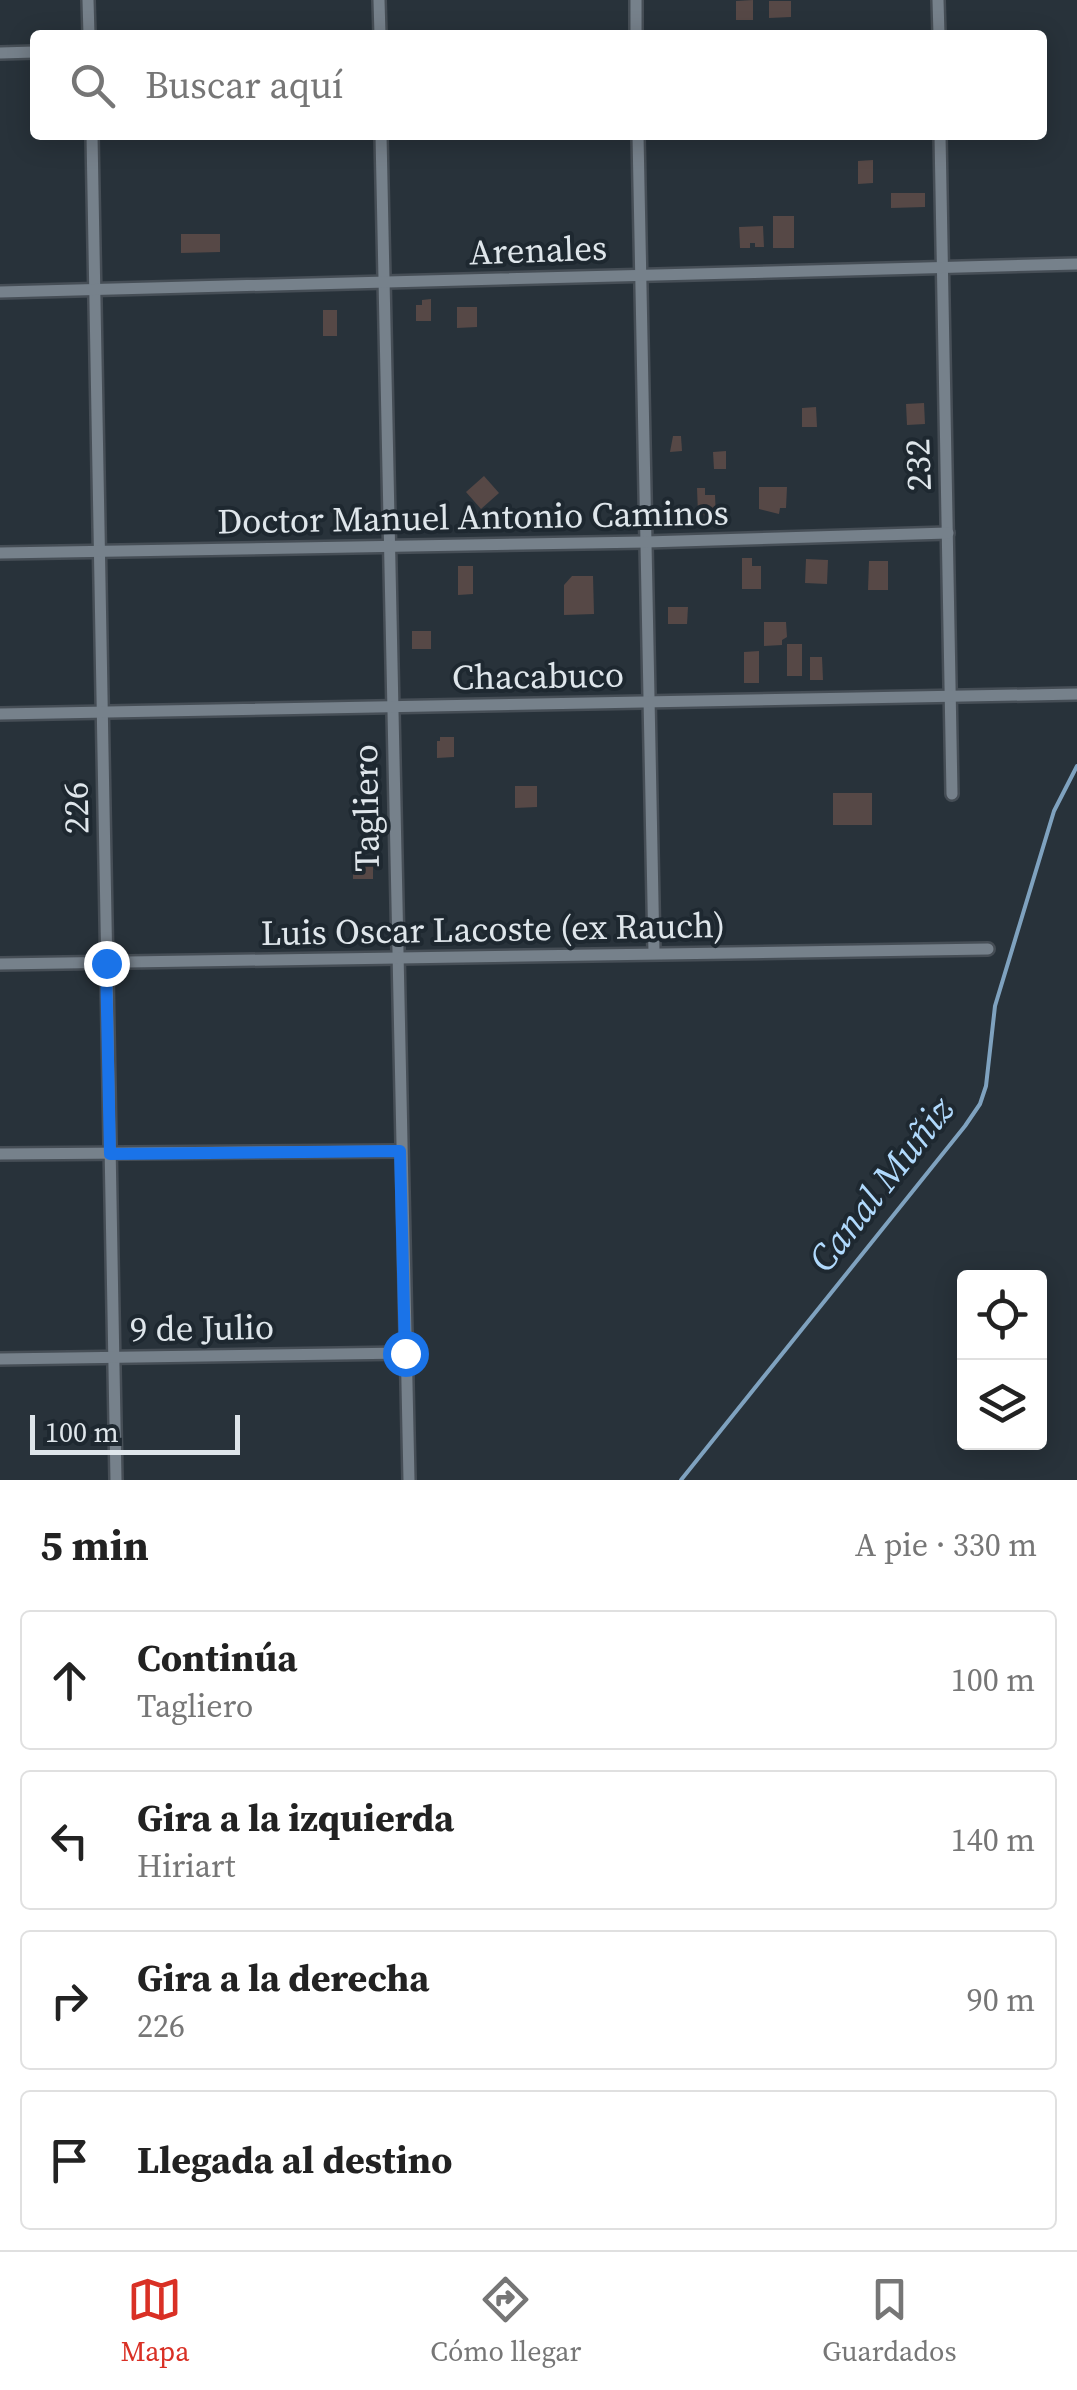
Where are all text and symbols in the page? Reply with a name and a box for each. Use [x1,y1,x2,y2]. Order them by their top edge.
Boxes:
search box [30,30,1047,140]
icon: search [65,58,120,113]
text: Buscar aquí [145,59,343,111]
street label: Arenales [468,224,608,276]
street label: 232 [893,438,943,492]
street label: Doctor Manuel Antonio Caminos [217,489,729,545]
street label: Chacabuco [452,651,624,701]
street label: Tagliero [341,744,391,872]
street label: 226 [52,781,100,835]
street label: Luis Oscar Lacoste (ex Rauch) [260,901,726,957]
route end [84,941,130,987]
water label: Canal Muñiz [796,1084,967,1282]
map controls [957,1270,1047,1450]
button: locate [957,1270,1047,1360]
street label: 9 de Julio [130,1303,274,1353]
route start [383,1331,429,1377]
button: layers [957,1360,1047,1450]
scale bar [30,1410,240,1454]
text: 100 m [45,1413,119,1451]
text: 5 min [40,1516,149,1574]
text: A pie · 330 m [855,1523,1037,1567]
text: Continúa [137,1632,297,1684]
icon: ahead [42,1653,97,1708]
text: 100 m [951,1658,1035,1702]
text: Tagliero [137,1684,253,1728]
text: Gira a la izquierda [137,1792,454,1844]
icon: left [42,1813,97,1868]
text: 140 m [951,1818,1035,1862]
text: Hiriart [137,1844,236,1888]
text: Gira a la derecha [137,1952,429,2004]
icon: right [42,1973,97,2028]
text: 90 m [967,1978,1035,2022]
text: 226 [137,2004,185,2048]
icon: arrive [42,2133,97,2188]
text: Llegada al destino [137,2134,453,2186]
tab: Mapa [120,2272,189,2370]
tab: Cómo llegar [430,2272,581,2370]
tab: Guardados [822,2272,957,2370]

